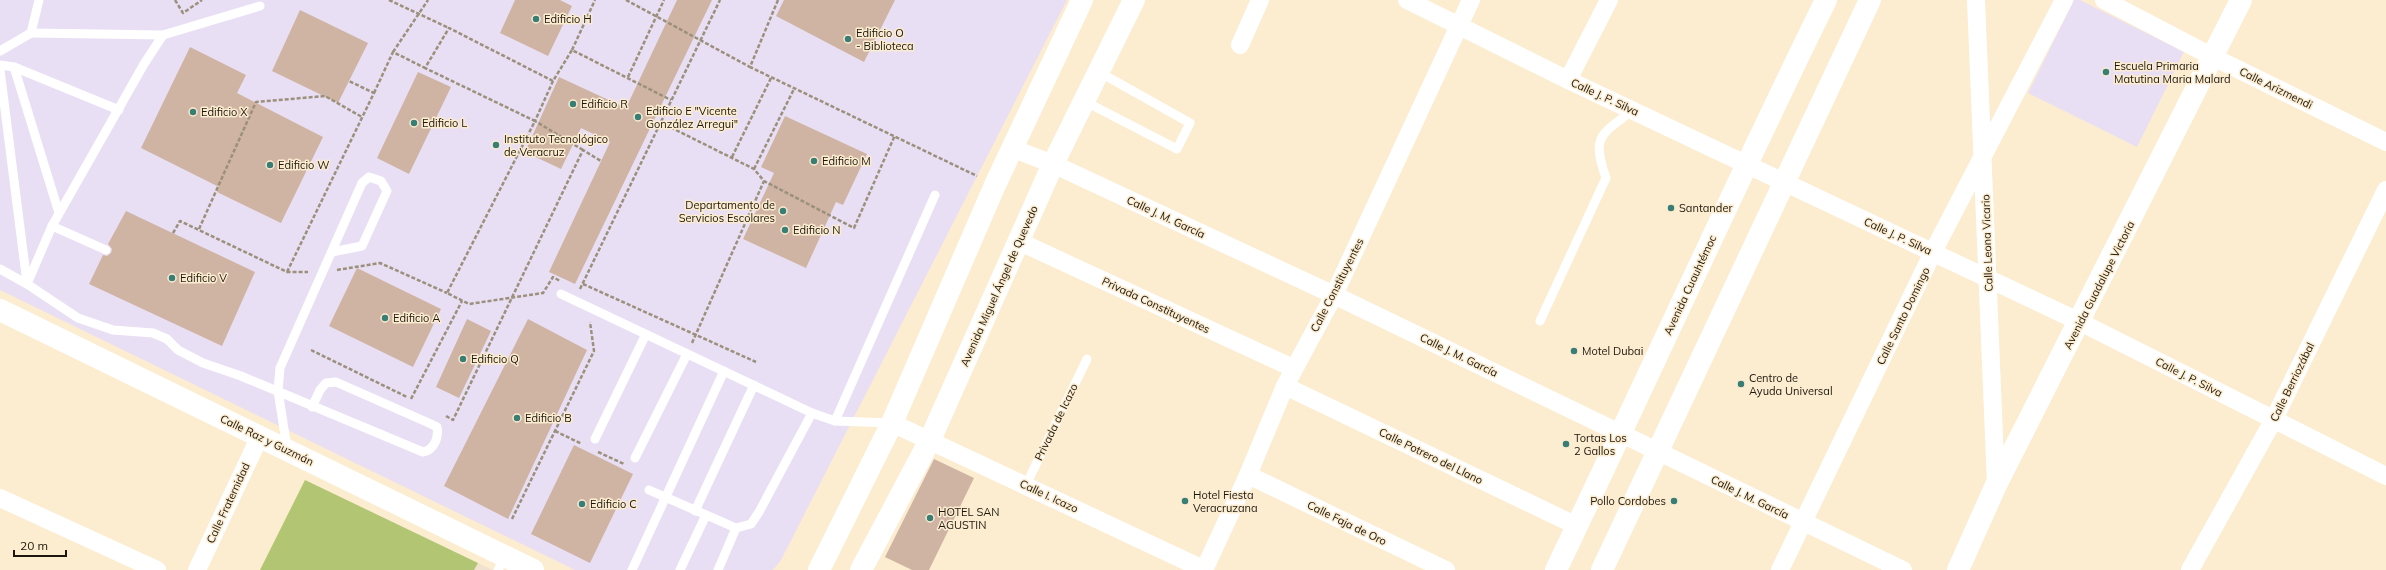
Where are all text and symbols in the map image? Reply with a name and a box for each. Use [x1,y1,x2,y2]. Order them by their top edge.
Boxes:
place label: Edificio H [544,12,592,26]
marker: Edificio H [531,14,541,24]
place label: Edificio O - Biblioteca [856,26,914,53]
marker: Edificio O - Biblioteca [843,34,853,44]
place label: Escuela Primaria Matutina Maria Malard [2114,59,2231,86]
street label: Calle Arizmendi [2237,64,2315,112]
marker: Escuela Primaria Matutina Maria Malard [2101,67,2111,77]
street label: Calle J. P. Silva [1569,75,1641,119]
place label: Edificio R [581,97,628,111]
marker: Edificio R [568,99,578,109]
place label: Edificio E "Vicente González Arregui" [646,104,738,131]
place label: Edificio X [201,105,248,119]
marker: Edificio X [188,107,198,117]
marker: Edificio E "Vicente González Arregui" [633,112,643,122]
place label: Edificio L [422,116,467,130]
marker: Edificio L [409,118,419,128]
place label: Instituto Tecnológico de Veracruz [504,132,608,159]
marker: Instituto Tecnológico de Veracruz [491,140,501,150]
place label: Edificio M [822,154,871,168]
marker: Edificio M [809,156,819,166]
place label: Edificio W [278,158,329,172]
marker: Edificio W [265,160,275,170]
street label: Calle J. M. García [1125,193,1207,241]
street label: Calle Leona Vicario [1978,194,1996,292]
place label: Departamento de Servicios Escolares [679,198,775,225]
place label: Santander [1679,201,1732,215]
street label: Avenida Miguel Ángel de Quevedo [957,203,1041,369]
marker: Santander [1666,203,1676,213]
marker: Departamento de Servicios Escolares [778,206,788,216]
street label: Calle J. P. Silva [1862,214,1934,258]
street label: Avenida Guadalupe Victoria [2060,218,2138,352]
place label: Edificio N [793,223,840,237]
marker: Edificio N [780,225,790,235]
street label: Avenida Cuauhtémoc [1661,232,1720,337]
street label: Calle Constituyentes [1307,236,1367,334]
street label: Calle Santo Domingo [1873,265,1933,367]
place label: Edificio V [180,271,227,285]
marker: Edificio V [167,273,177,283]
street label: Privada Constituyentes [1100,274,1212,336]
place label: Edificio A [393,311,440,325]
marker: Edificio A [380,313,390,323]
street label: Calle J. M. García [1418,330,1500,380]
street label: Calle Berriozábal [2267,340,2317,424]
place label: Motel Dubai [1582,344,1643,358]
marker: Motel Dubai [1569,346,1579,356]
place label: Edificio Q [471,352,519,366]
marker: Edificio Q [458,354,468,364]
street label: Calle J. P. Silva [2153,354,2225,400]
place label: Centro de Ayuda Universal [1749,371,1833,398]
marker: Centro de Ayuda Universal [1736,379,1746,389]
street label: Privada de Icazo [1031,381,1081,463]
street label: Calle Raz y Guzmán [218,411,316,469]
place label: Edificio B [525,411,572,425]
marker: Edificio B [512,413,522,423]
street label: Calle Potrero del Llano [1377,425,1485,487]
place label: Tortas Los 2 Gallos [1574,431,1627,458]
marker: Tortas Los 2 Gallos [1561,439,1571,449]
street label: Calle Fraternidad [203,460,253,546]
street label: Calle J. M. García [1709,472,1791,522]
street label: Calle I. Icazo [1017,476,1081,516]
place label: Hotel Fiesta Veracruzana [1193,488,1258,515]
place label: Pollo Cordobes [1590,494,1666,508]
marker: Hotel Fiesta Veracruzana [1180,496,1190,506]
marker: Pollo Cordobes [1669,496,1679,506]
place label: Edificio C [590,497,637,511]
street label: Calle Faja de Oro [1305,498,1389,548]
marker: Edificio C [577,499,587,509]
place label: HOTEL SAN AGUSTIN [938,505,1000,532]
marker: HOTEL SAN AGUSTIN [925,513,935,523]
scale bar [14,532,66,558]
text: 20 m [20,538,48,553]

